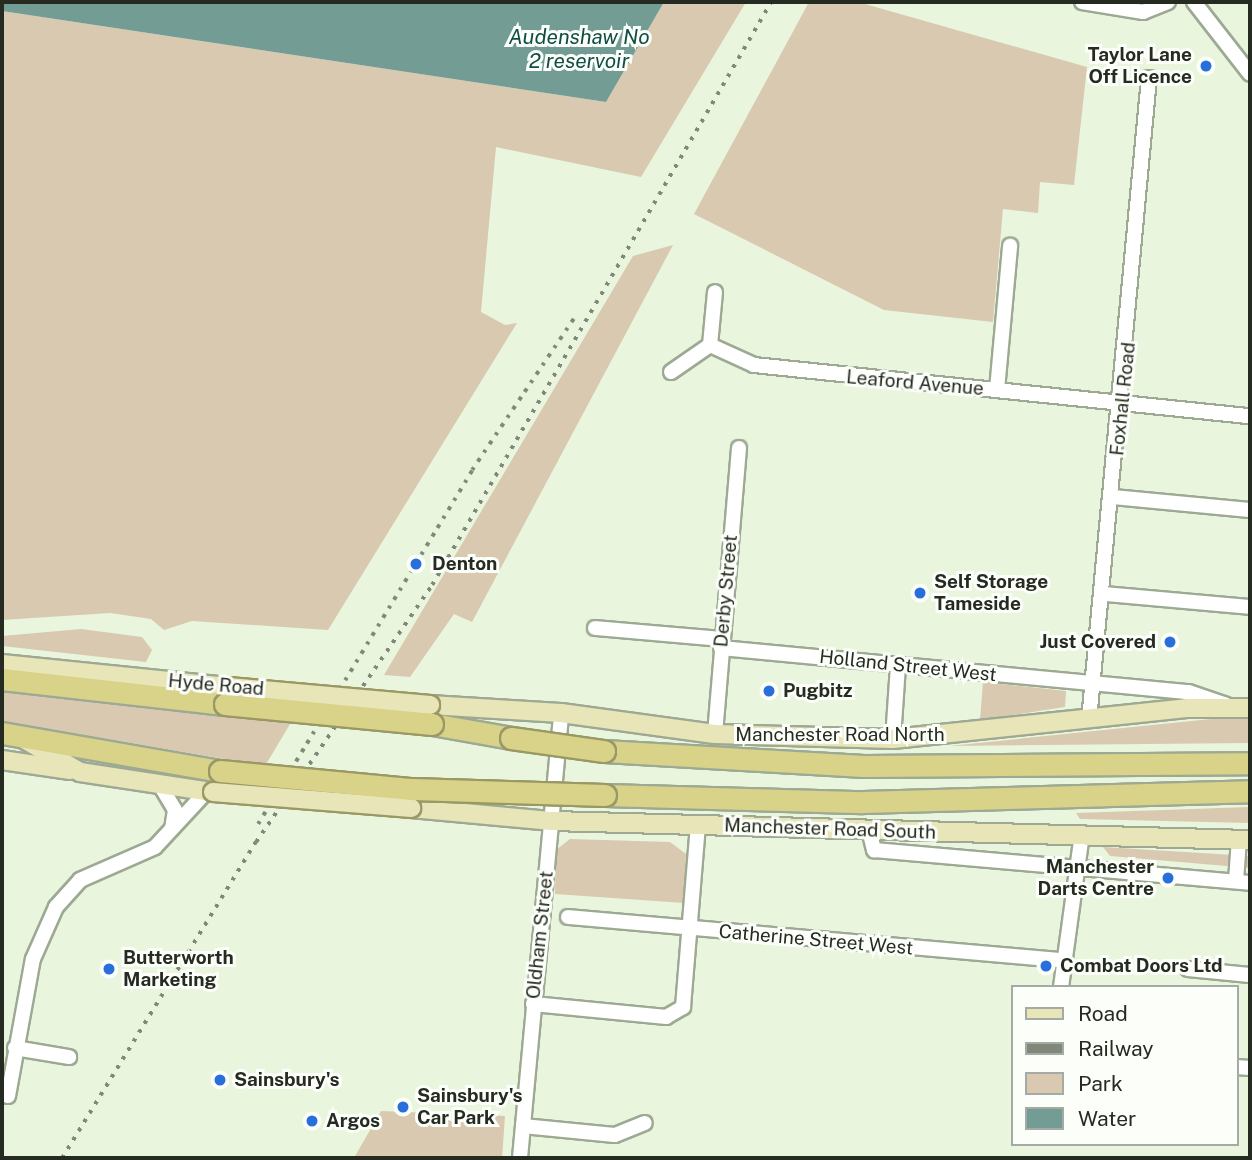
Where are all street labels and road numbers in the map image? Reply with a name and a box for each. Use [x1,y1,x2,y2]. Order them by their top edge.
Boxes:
street label: Foxhall Road [1106,341,1140,457]
street label: Leaford Avenue [845,366,985,400]
street label: Derby Street [710,534,742,648]
street label: Holland Street West [818,645,998,687]
street label: Hyde Road [167,669,265,701]
street label: Manchester Road North [735,724,945,746]
street label: Manchester Road South [724,814,936,844]
street label: Oldham Street [522,870,558,1000]
street label: Catherine Street West [718,920,914,960]

